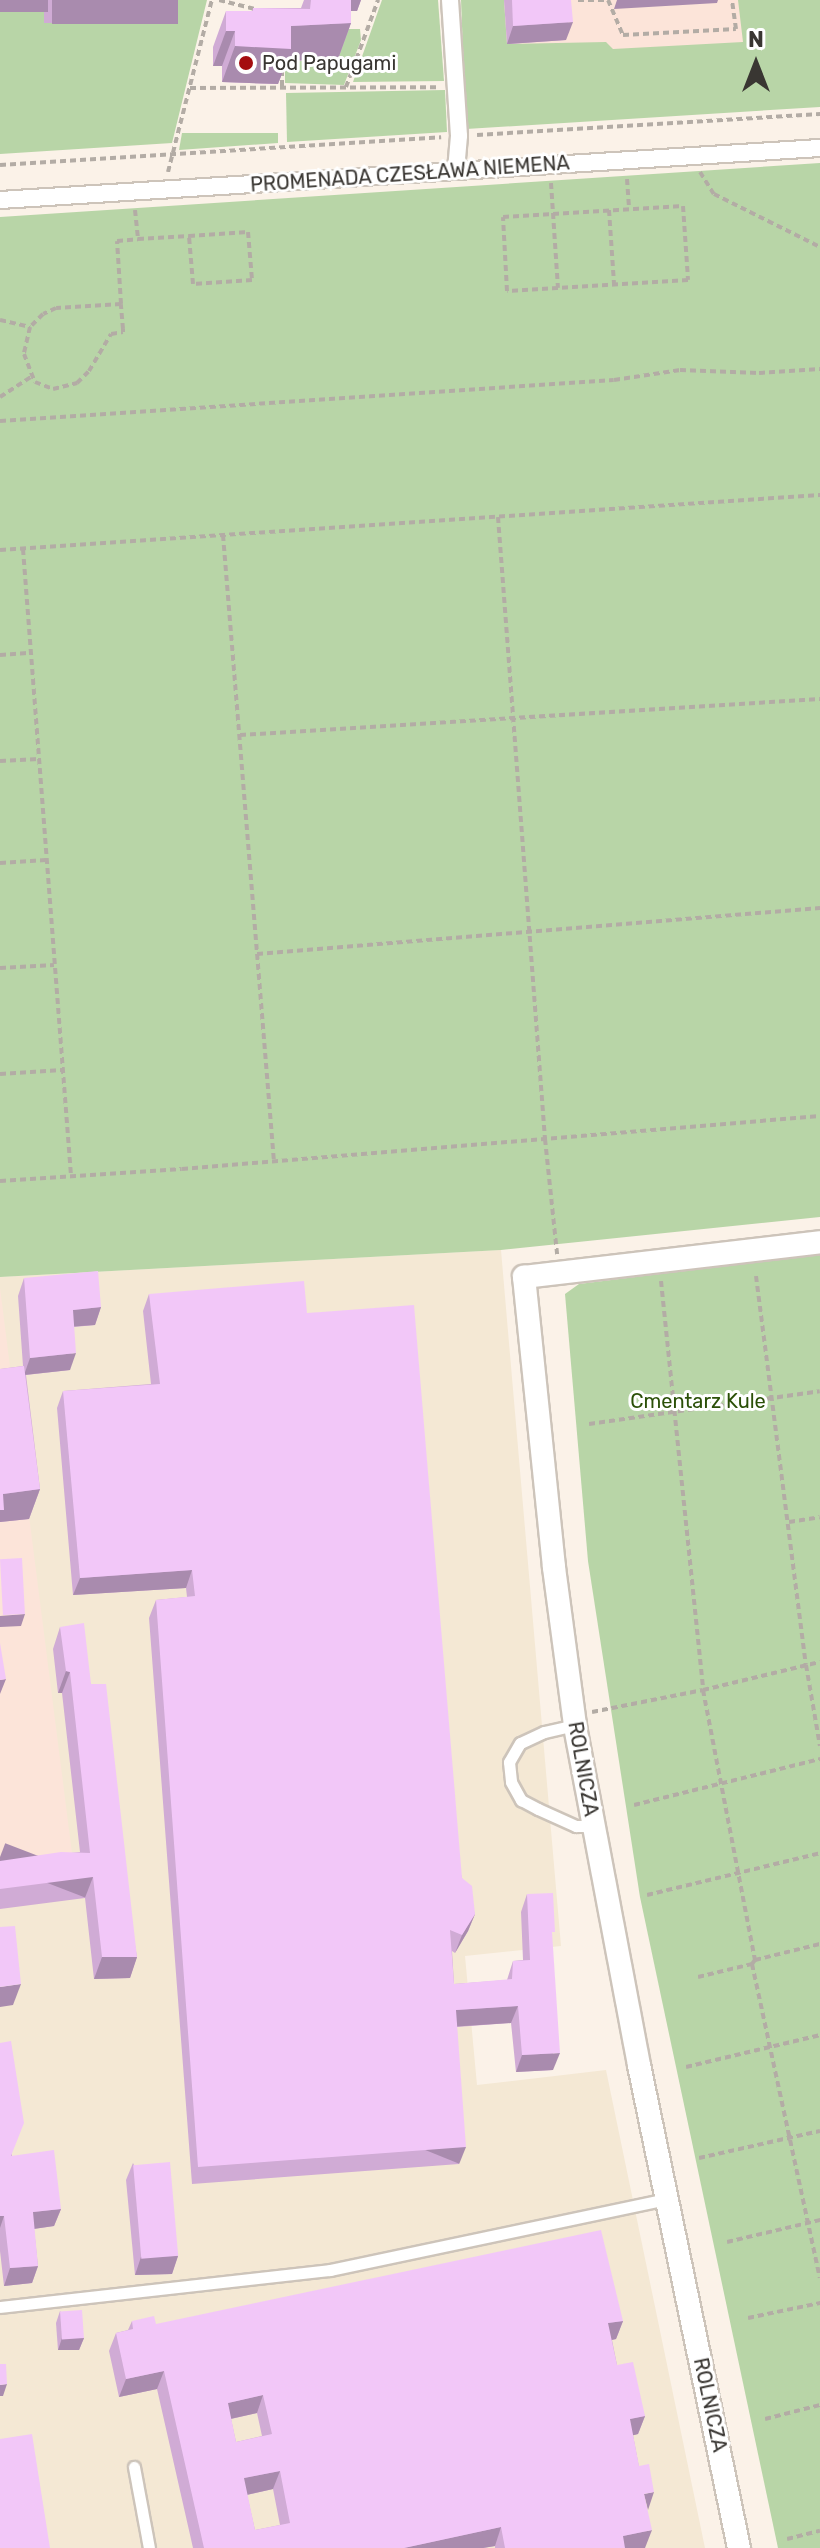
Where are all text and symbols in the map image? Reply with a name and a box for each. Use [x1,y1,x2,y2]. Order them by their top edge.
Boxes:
north arrow [716,24,796,104]
text: N [748,26,764,53]
place label: Pod Papugami [262,51,396,75]
marker: Pod Papugami [237,54,255,72]
street label: PROMENADA CZESŁAWA NIEMENA [249,151,571,197]
park label: Cmentarz Kule [630,1389,766,1413]
street label: ROLNICZA [563,1720,603,1818]
street label: ROLNICZA [688,2356,732,2454]

